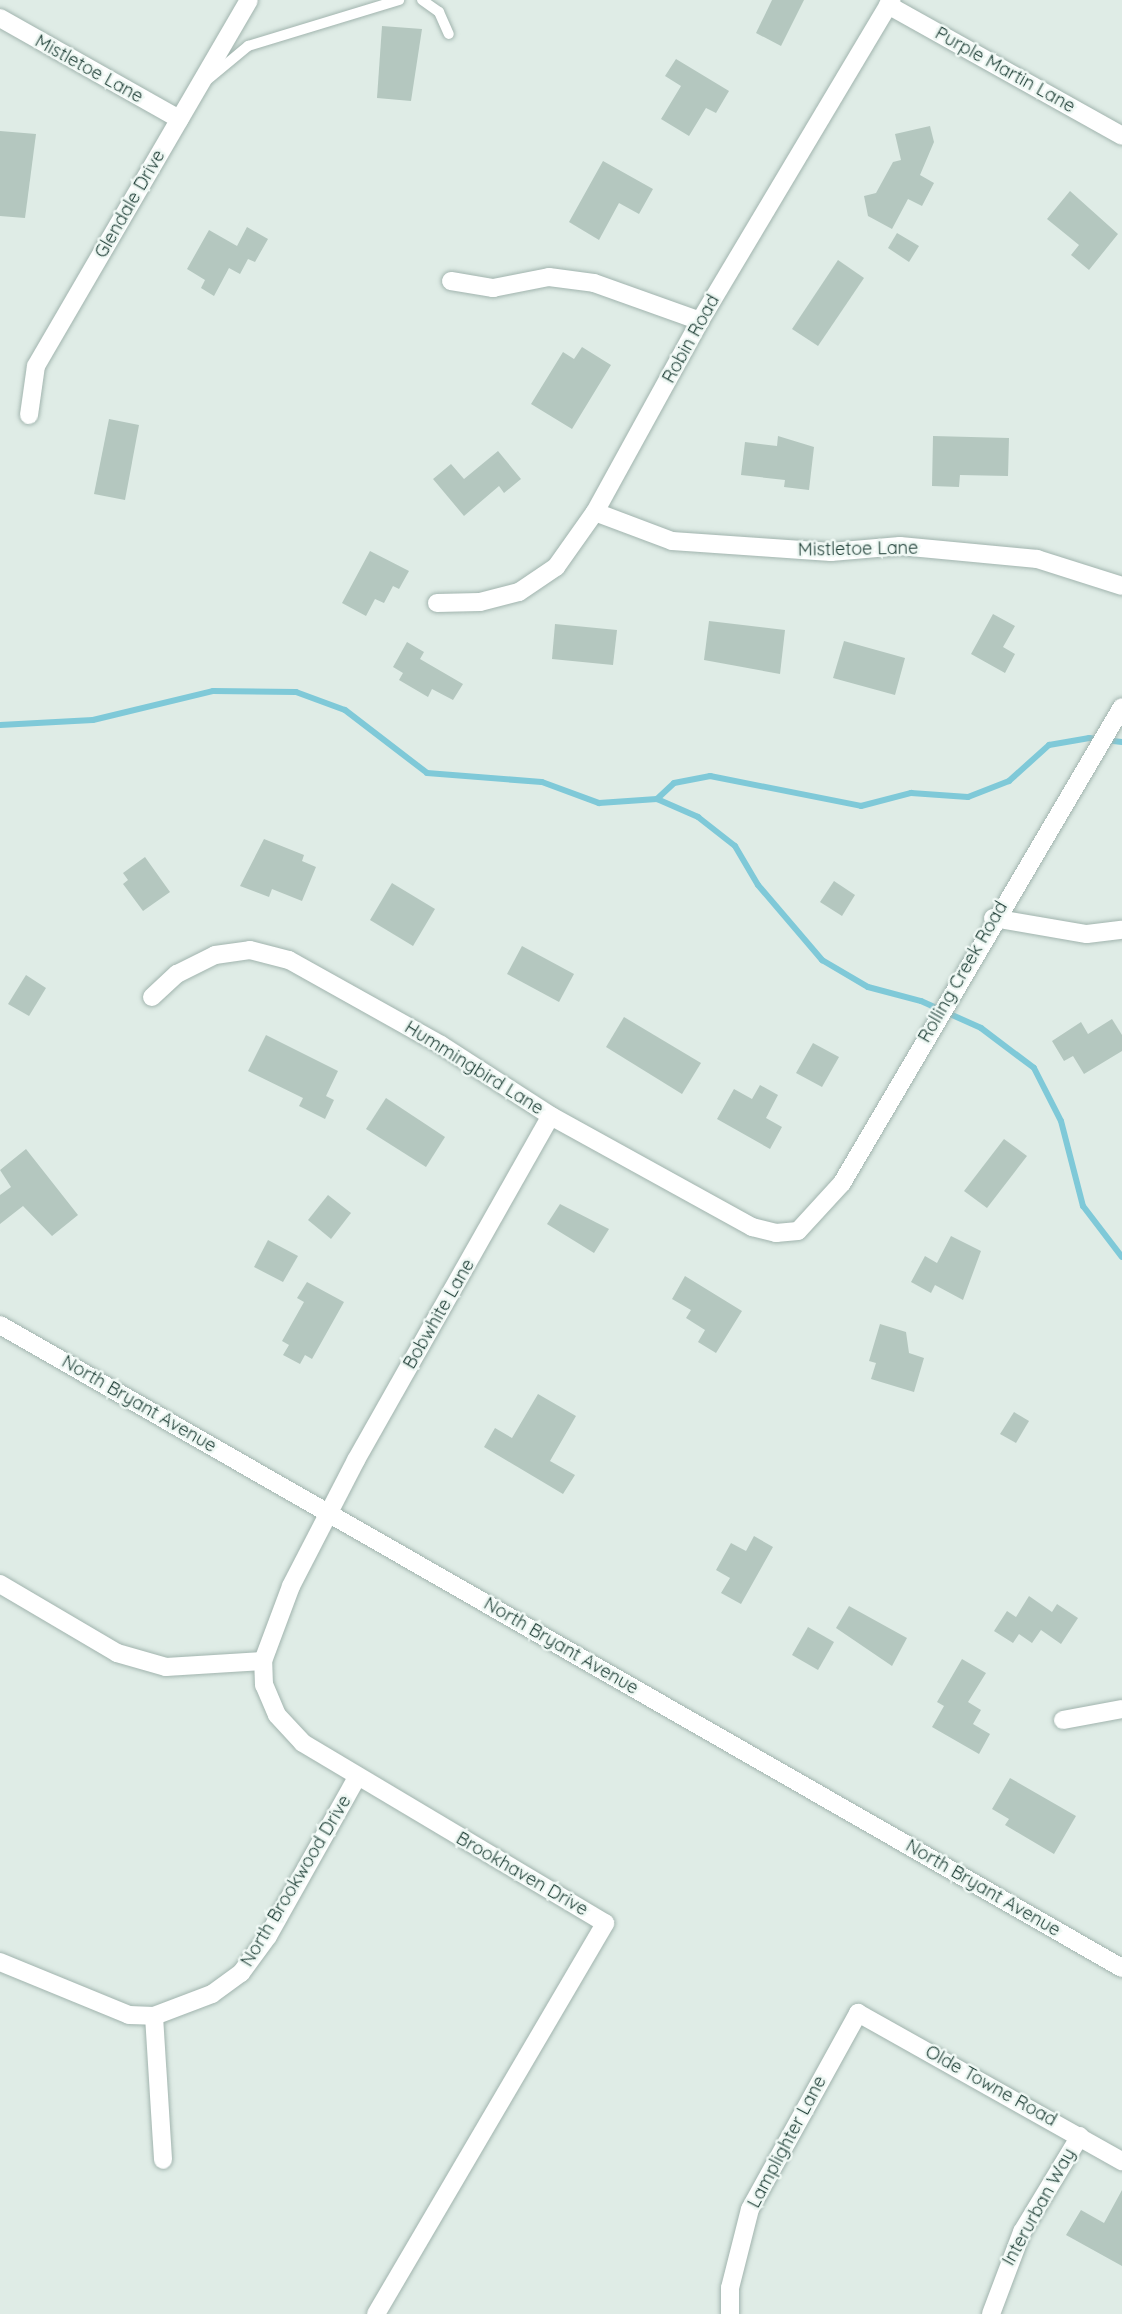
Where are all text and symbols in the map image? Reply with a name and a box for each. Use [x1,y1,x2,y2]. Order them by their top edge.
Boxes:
street label: Purple Martin Lane [931,23,1079,117]
street label: Mistletoe Lane [31,30,147,108]
street label: Glendale Drive [90,146,170,262]
street label: Robin Road [658,291,724,387]
street label: Mistletoe Lane [798,537,918,561]
street label: Rolling Creek Road [914,898,1012,1046]
street label: Hummingbird Lane [401,1017,547,1119]
street label: Bobwhite Lane [399,1255,479,1373]
street label: North Bryant Avenue [58,1351,220,1457]
street label: North Bryant Avenue [480,1593,642,1699]
street label: North Brookwood Drive [236,1791,356,1971]
street label: Brookhaven Drive [452,1827,592,1921]
street label: North Bryant Avenue [902,1835,1064,1941]
street label: Olde Towne Road [921,2041,1061,2131]
street label: Lamplighter Lane [743,2072,831,2212]
street label: Interurban Way [998,2145,1080,2269]

